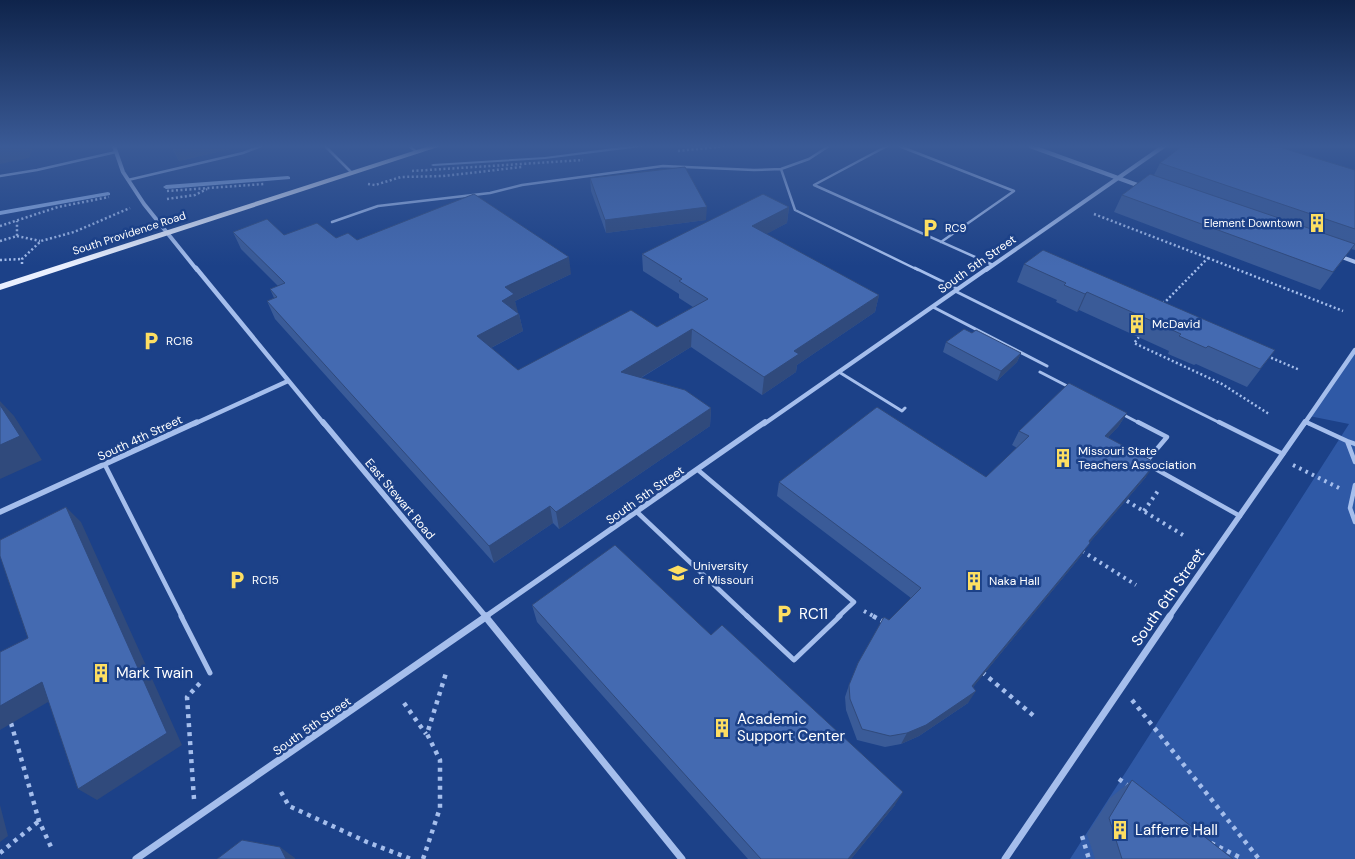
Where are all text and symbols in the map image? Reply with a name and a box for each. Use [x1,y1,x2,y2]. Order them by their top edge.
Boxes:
street label: South Providence Road [71,208,187,258]
building icon: Element Downtown [1306,212,1328,234]
place label: Element Downtown [1204,216,1302,230]
parking icon: RC9 [919,217,941,239]
place label: RC9 [945,221,966,235]
street label: South 5th Street [935,231,1019,297]
building icon: McDavid [1126,313,1148,335]
place label: McDavid [1152,316,1200,332]
parking icon: RC16 [140,330,162,352]
place label: RC16 [166,333,193,349]
street label: South 4th Street [95,411,185,465]
place label: Missouri State Teachers Association [1078,443,1196,473]
building icon: Missouri State Teachers Association [1052,447,1074,469]
street label: East Stewart Road [361,455,439,543]
street label: South 5th Street [603,462,687,528]
street label: South 6th Street [1127,544,1209,650]
place label: University of Missouri [693,558,754,588]
school or university icon: University of Missouri [667,562,689,584]
parking icon: RC15 [226,569,248,591]
building icon: Naka Hall [963,570,985,592]
place label: RC15 [252,572,279,588]
place label: Naka Hall [989,573,1040,589]
parking icon: RC11 [773,603,795,625]
place label: RC11 [799,604,828,624]
building icon: Mark Twain [90,662,112,684]
place label: Mark Twain [116,663,193,683]
street label: South 5th Street [270,693,354,759]
place label: Academic Support Center [737,709,845,746]
building icon: Academic Support Center [711,717,733,739]
building icon: Lafferre Hall [1109,819,1131,841]
place label: Lafferre Hall [1135,820,1218,840]

